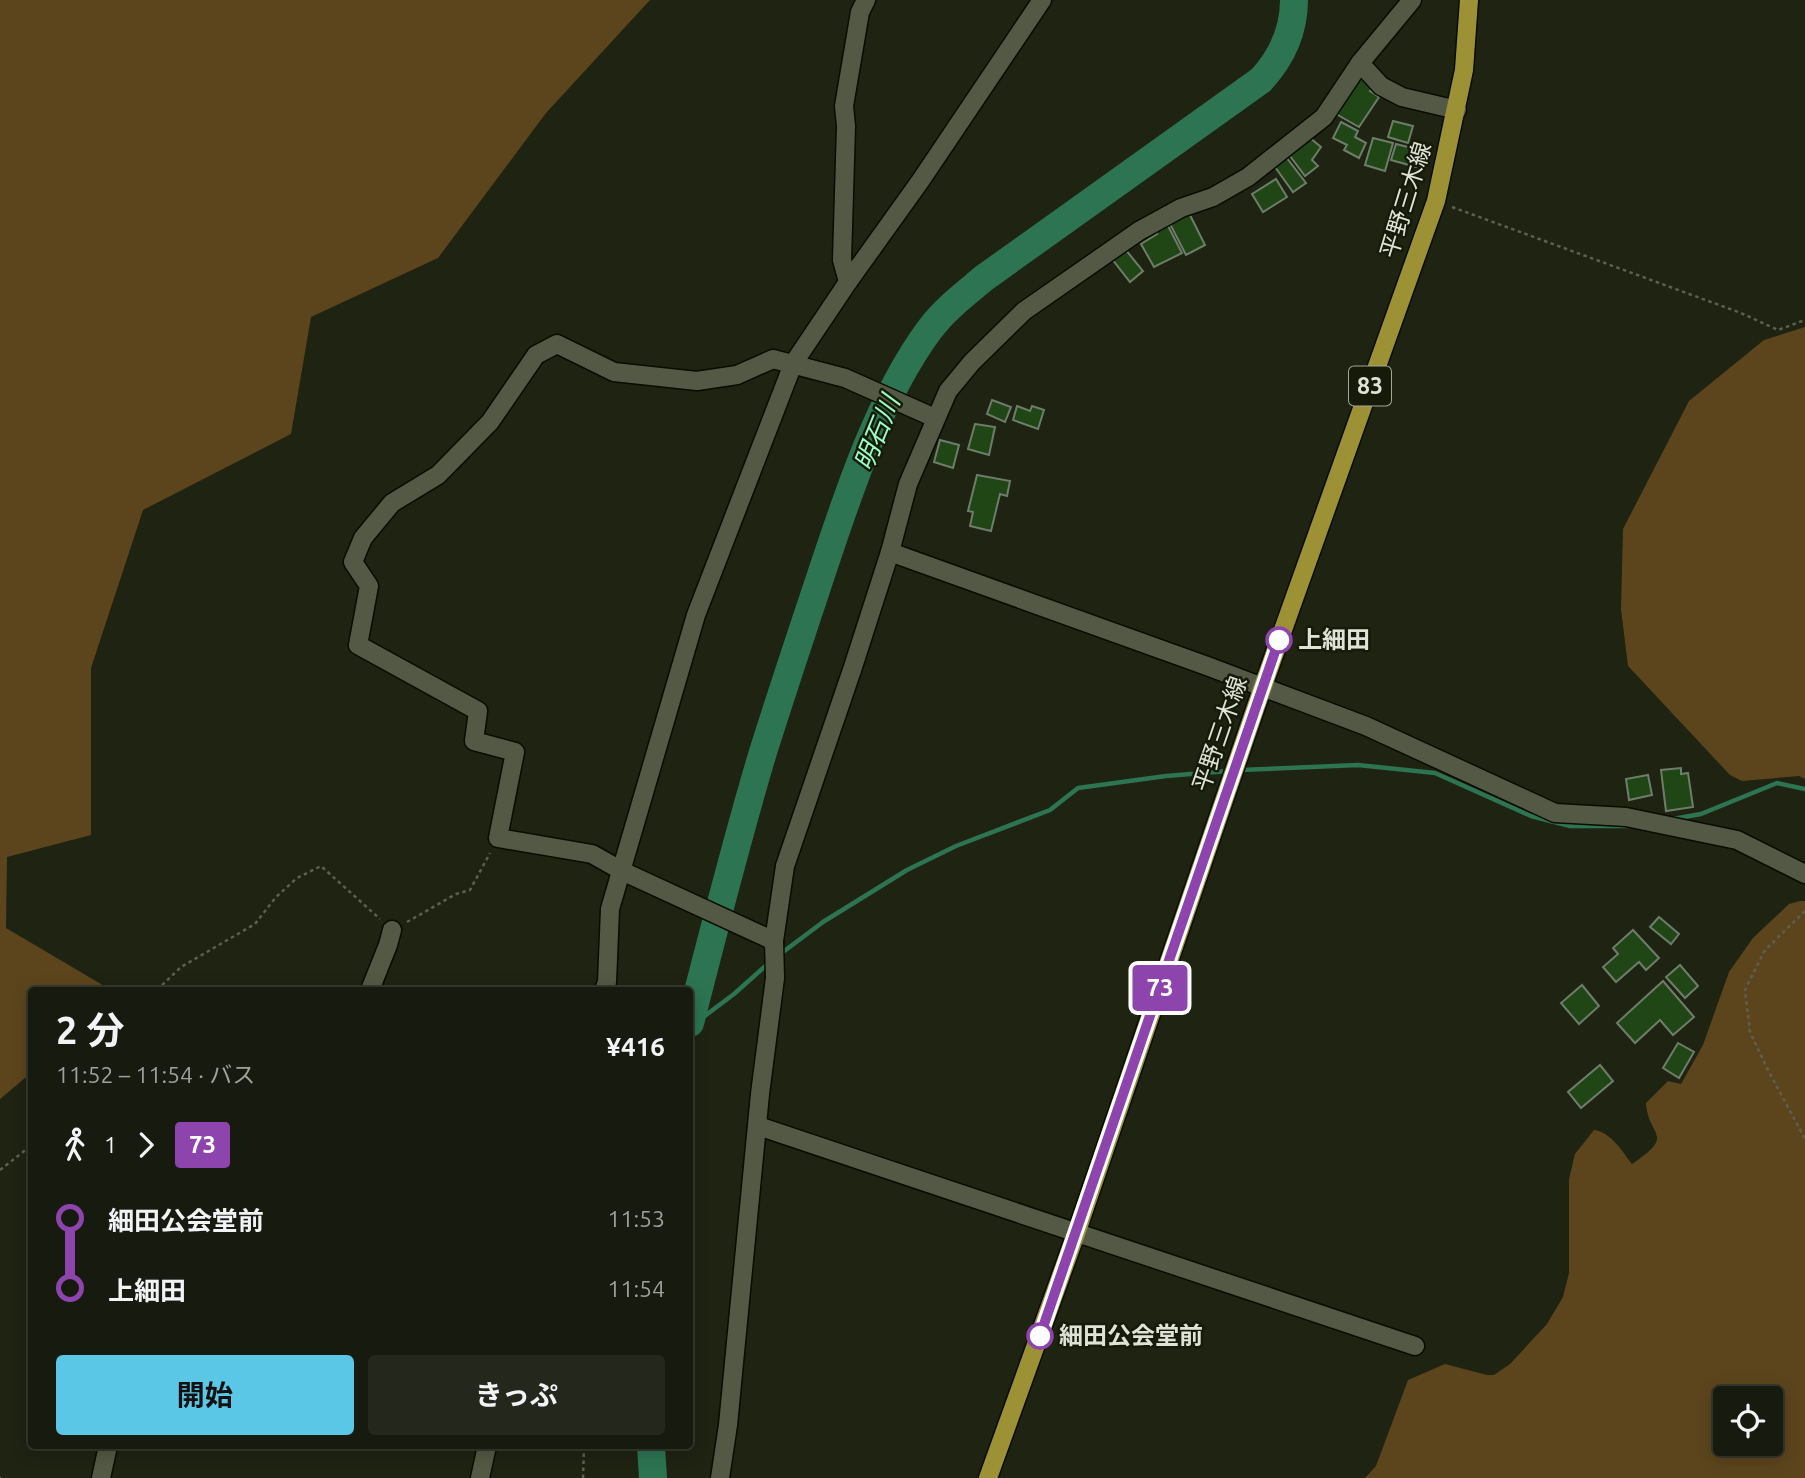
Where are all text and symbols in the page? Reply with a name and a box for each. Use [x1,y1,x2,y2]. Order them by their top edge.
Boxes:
street label: 平野三木線 [1375,139,1436,261]
road number: 83 [1349,366,1391,406]
water label: 明石川 [848,388,906,474]
place label: 上細田 [1298,626,1370,653]
marker: 上細田 [1266,627,1292,653]
street label: 平野三木線 [1187,673,1252,795]
line badge: 73 [1128,965,1192,1011]
text: 73 [1146,974,1174,1001]
text: 2 分 [56,1009,124,1051]
text: ¥416 [606,1032,665,1061]
text: 11:52 – 11:54 · バス [56,1062,255,1087]
icon: walk [56,1126,94,1164]
icon: forward [127,1126,165,1164]
text: 73 [189,1131,216,1158]
text: 1 [104,1132,117,1157]
text: 細田公会堂前 [108,1206,264,1235]
text: 11:53 [607,1206,665,1231]
text: 上細田 [108,1276,186,1305]
text: 11:54 [607,1276,665,1301]
place label: 細田公会堂前 [1059,1322,1203,1349]
marker: 細田公会堂前 [1027,1323,1053,1349]
button: 開始 [56,1355,354,1435]
button: きっぷ [368,1355,665,1435]
map controls [1713,1386,1783,1456]
button: locate [1713,1386,1783,1456]

